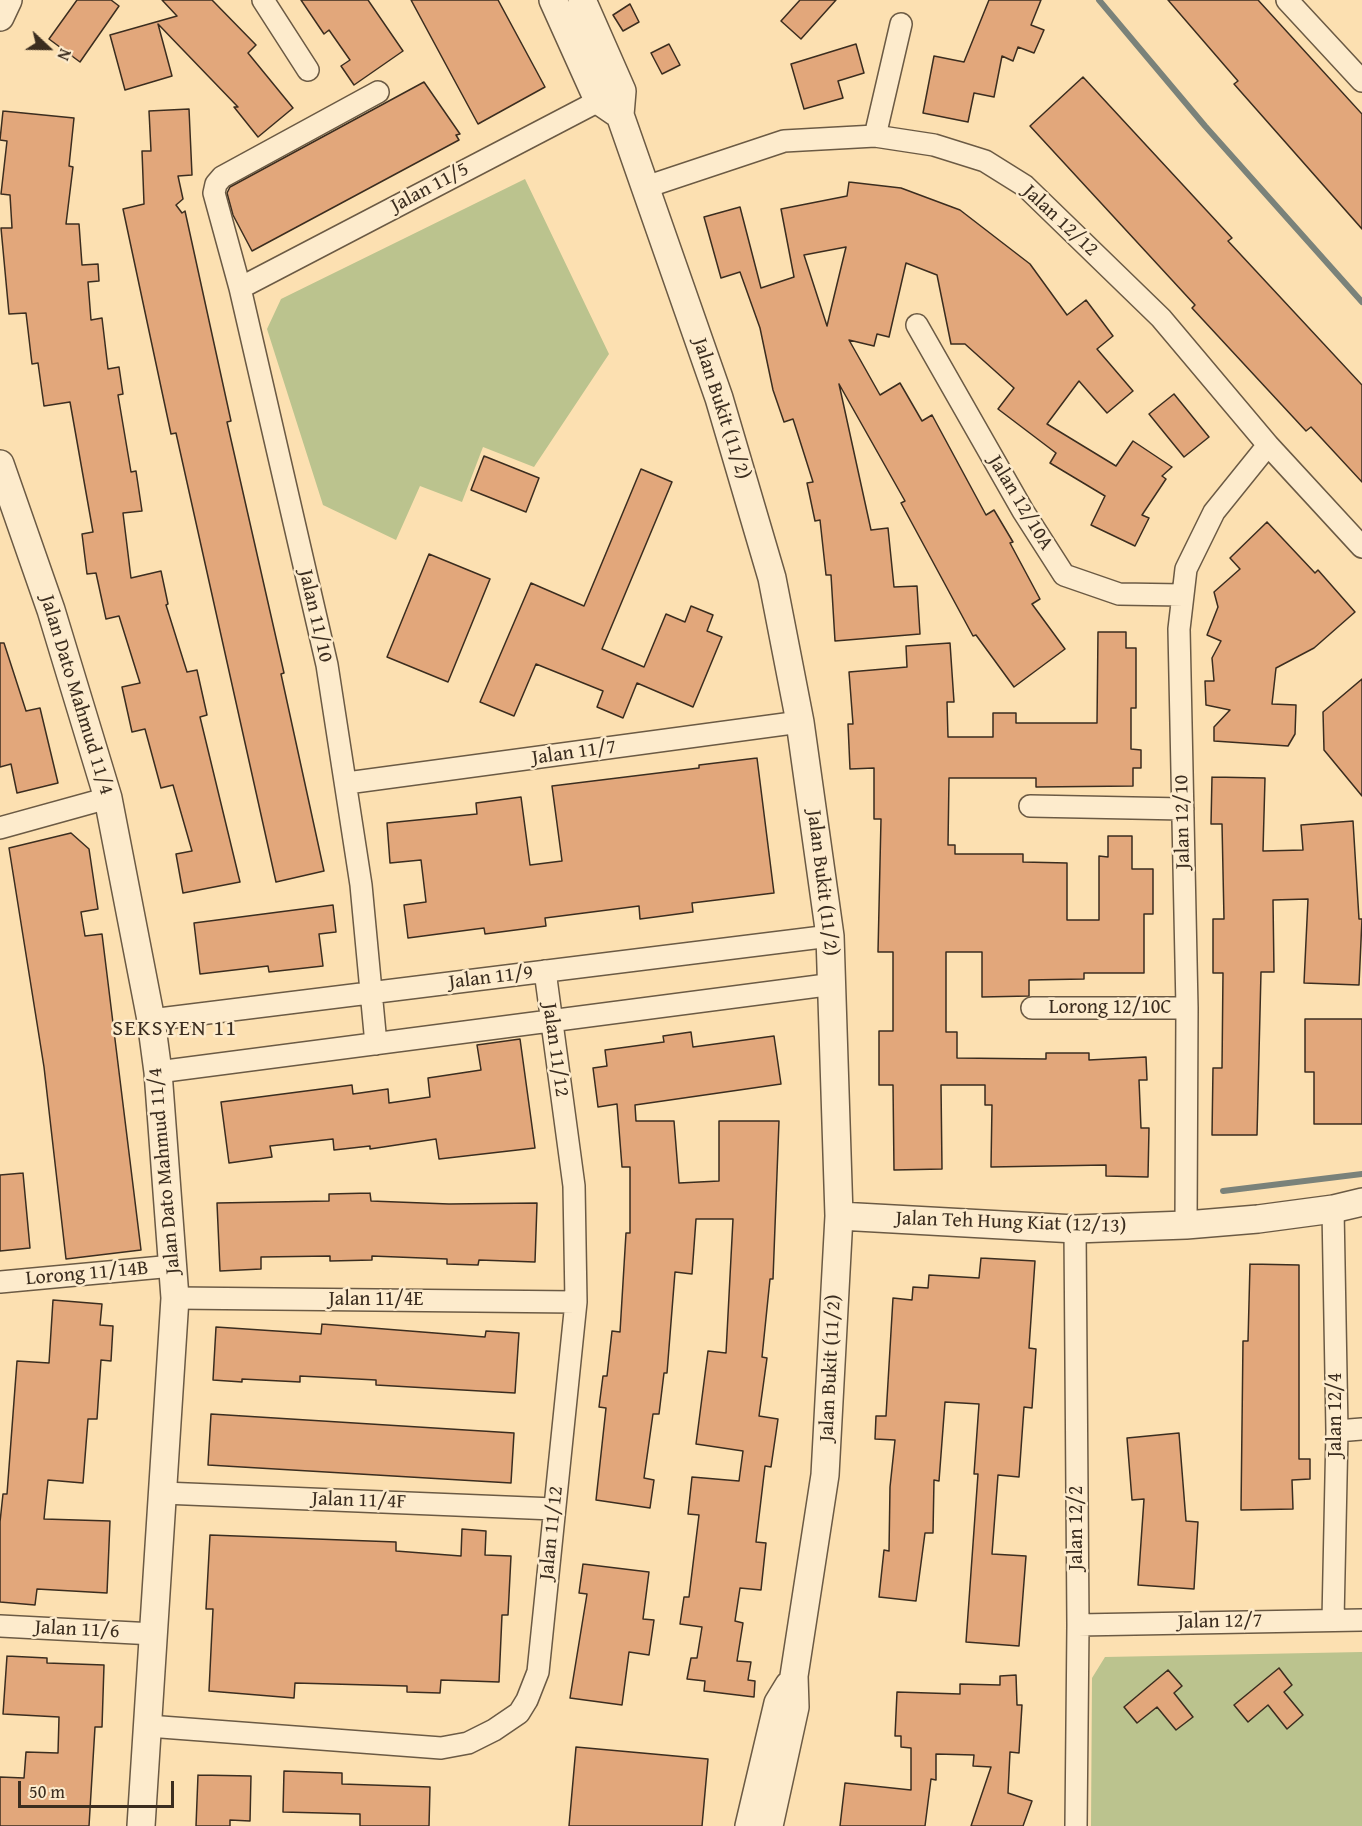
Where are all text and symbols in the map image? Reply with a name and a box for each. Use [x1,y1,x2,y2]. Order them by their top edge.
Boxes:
north arrow [18,18,78,78]
text: N [52,45,78,64]
street label: Jalan 11/5 [387,158,473,218]
street label: Jalan 12/12 [1017,180,1103,262]
street label: Jalan Bukit (11/2) [687,335,755,483]
street label: Jalan 12/10A [982,451,1058,555]
street label: Jalan 11/10 [293,567,337,665]
street label: Jalan Dato Mahmud 11/4 [34,592,118,798]
street label: Jalan 11/7 [530,735,618,771]
street label: Jalan 12/10 [1170,775,1196,869]
street label: Jalan Bukit (11/2) [801,809,843,957]
street label: Jalan 11/9 [447,961,535,995]
street label: Lorong 12/10C [1049,996,1171,1020]
street label: Jalan 11/12 [537,1002,573,1098]
district label: SEKSYEN 11 [112,1016,238,1042]
street label: Jalan Dato Mahmud 11/4 [144,1067,186,1275]
street label: Jalan Teh Hung Kiat (12/13) [895,1207,1127,1239]
street label: Lorong 11/14B [25,1257,149,1291]
street label: Jalan 11/4E [329,1288,423,1312]
street label: Jalan Bukit (11/2) [815,1294,847,1442]
street label: Jalan 12/4 [1324,1373,1348,1457]
street label: Jalan 11/12 [535,1485,569,1581]
street label: Jalan 12/2 [1065,1486,1089,1570]
street label: Jalan 11/4F [311,1487,407,1515]
street label: Jalan 12/7 [1177,1609,1263,1635]
street label: Jalan 11/6 [34,1616,120,1644]
scale bar [21,1769,177,1807]
text: 50 m [29,1778,65,1805]

